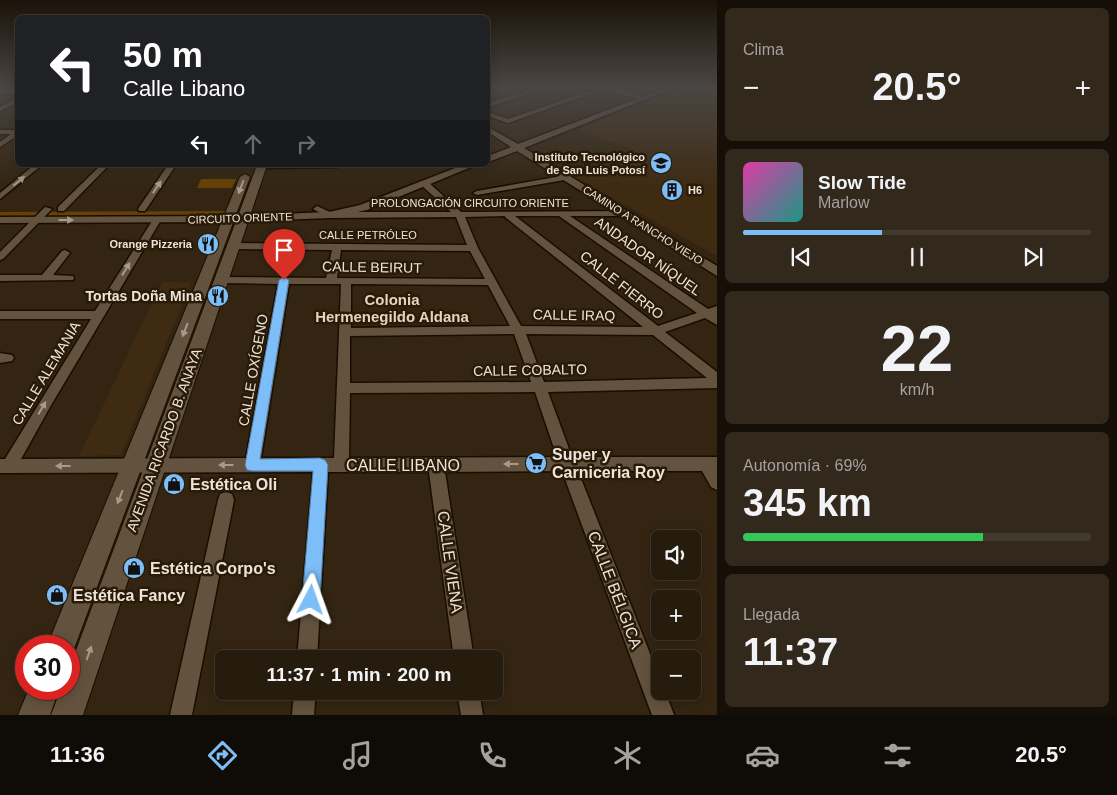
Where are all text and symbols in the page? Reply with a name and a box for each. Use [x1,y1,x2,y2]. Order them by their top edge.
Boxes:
icon: left [40,35,105,100]
text: 50 m [123,35,203,74]
text: Clima [743,41,784,58]
text: 20.5° [872,66,962,108]
text: − [743,72,759,103]
text: + [1075,72,1091,103]
text: Calle Libano [123,76,245,101]
icon: left [186,130,214,158]
icon: ahead [239,130,267,158]
icon: right [292,130,320,158]
place label: Instituto Tecnológico de San Luis Potosí [535,151,646,176]
school or university icon: Instituto Tecnológico de San Luis Potosí [649,151,673,175]
text: Slow Tide [818,172,906,193]
one-way arrow [13,176,25,187]
building icon: H6 [660,178,684,202]
one-way arrow [152,180,162,194]
one-way arrow [237,180,245,195]
street label: CAMINO A RANCHO VIEJO [581,183,705,267]
place label: H6 [688,184,702,196]
text: Marlow [818,194,870,211]
street label: PROLONGACIÓN CIRCUITO ORIENTE [371,197,569,209]
street label: CIRCUITO ORIENTE [187,210,293,226]
street label: ANDADOR NÍQUEL [592,213,704,299]
one-way arrow [58,216,74,224]
pin [263,229,305,280]
street label: CALLE PETRÓLEO [319,229,417,241]
restaurant icon: Orange Pizzeria [196,232,220,256]
icon: arrive [270,236,298,264]
place label: Orange Pizzeria [109,238,193,250]
icon: previous [787,243,815,271]
icon: pause [903,243,931,271]
icon: next [1019,243,1047,271]
street label: CALLE FIERRO [577,248,667,323]
street label: CALLE BEIRUT [322,258,422,276]
one-way arrow [122,262,131,276]
restaurant icon: Tortas Doña Mina [206,284,230,308]
place label: Tortas Doña Mina [86,288,202,304]
district label: Colonia Hermenegildo Aldana [315,291,469,325]
street label: CALLE IRAQ [533,306,615,324]
text: 22 [881,312,953,385]
street label: CALLE OXÍGENO [235,313,271,427]
street label: CALLE ALEMANIA [9,318,84,428]
one-way arrow [181,323,189,338]
street label: AVENIDA RICARDO B. ANAYA [123,346,205,534]
street label: CALLE COBALTO [473,361,587,379]
text: km/h [900,381,934,398]
one-way arrow [38,401,47,415]
place label: Super y Carniceria Roy [552,446,665,481]
supermarket icon: Super y Carniceria Roy [524,451,548,475]
street label: CALLE LIBANO [346,457,460,474]
text: Autonomía · 69% [743,457,867,474]
one-way arrow [503,460,519,468]
one-way arrow [218,461,234,469]
one-way arrow [55,462,71,470]
shop icon: Estética Oli [162,472,186,496]
place label: Estética Oli [190,476,277,493]
text: 345 km [743,482,872,524]
one-way arrow [115,490,123,505]
street label: CALLE VIENA [434,510,466,615]
street label: CALLE BÉLGICA [585,528,646,651]
map controls [651,530,701,700]
button: sound [651,530,701,580]
shop icon: Estética Corpo's [122,556,146,580]
place label: Estética Corpo's [150,560,276,577]
position arrow [284,573,336,625]
shop icon: Estética Fancy [45,583,69,607]
place label: Estética Fancy [73,587,185,604]
button: + [651,590,701,640]
text: Llegada [743,606,800,623]
text: 11:37 [743,631,838,673]
speed limit sign: 30 [15,635,80,700]
one-way arrow [86,645,93,660]
button: − [651,650,701,700]
text: 11:37 · 1 min · 200 m [267,664,451,685]
icon: directions [205,738,240,773]
icon: music [340,738,375,773]
icon: phone [475,738,510,773]
icon: climate [610,738,645,773]
icon: car [745,738,780,773]
icon: filters [880,738,915,773]
text: 11:36 [50,742,105,767]
text: 20.5° [1015,742,1067,767]

